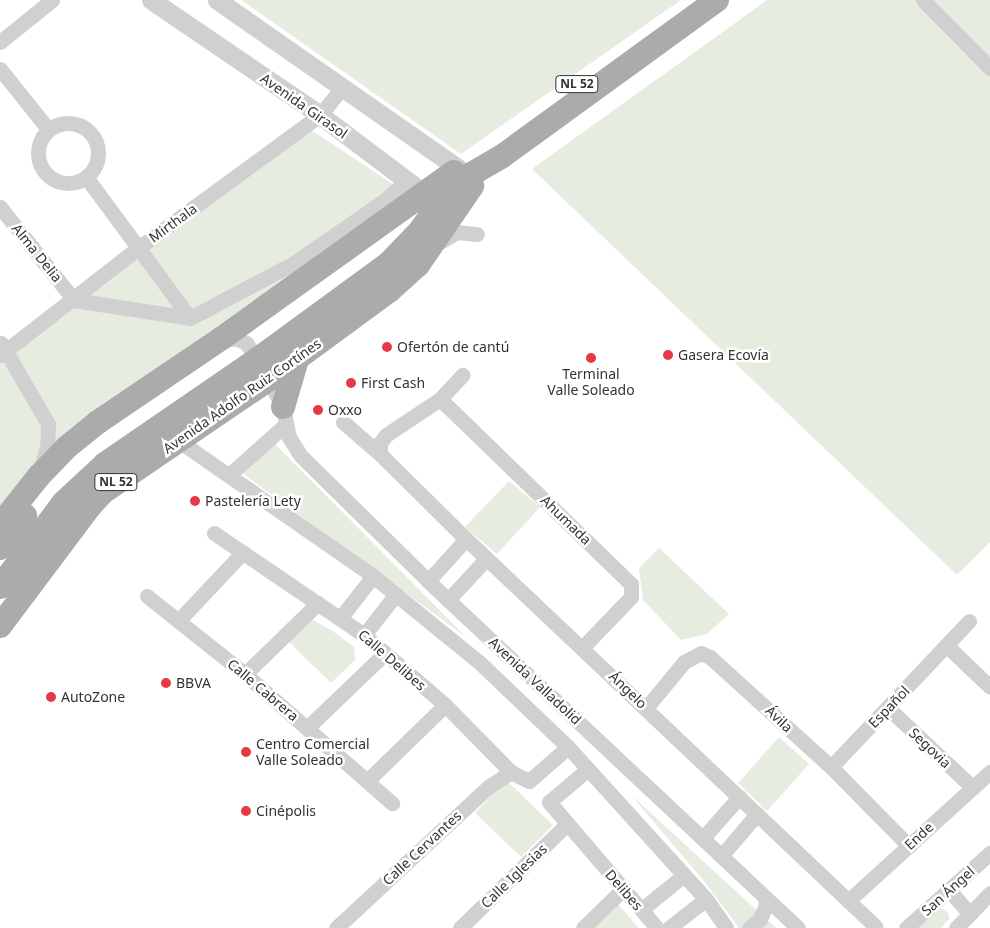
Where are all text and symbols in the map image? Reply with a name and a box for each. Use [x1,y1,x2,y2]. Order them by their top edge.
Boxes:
street label: Avenida Girasol [257,70,351,142]
road number: NL 52 [554,74,600,94]
street label: Mirthala [146,200,200,246]
street label: Alma Delia [8,220,66,286]
street label: Avenida Adolfo Ruiz Cortínes [160,335,324,457]
place label: Ofertón de cantú [397,339,509,355]
marker: Ofertón de cantú [381,341,393,353]
place label: Gasera Ecovía [678,347,769,363]
marker: Gasera Ecovía [662,349,674,361]
marker: Terminal Valle Soleado [585,352,597,364]
place label: Terminal Valle Soleado [547,366,635,398]
place label: First Cash [361,375,425,391]
marker: First Cash [345,377,357,389]
place label: Oxxo [328,402,362,418]
marker: Oxxo [312,404,324,416]
road number: NL 52 [94,472,138,492]
street label: Ahumada [537,492,595,548]
place label: Pastelería Lety [205,493,301,509]
marker: Pastelería Lety [189,495,201,507]
street label: Calle Delibes [355,626,429,694]
street label: Avenida Valladolid [485,634,585,728]
street label: Calle Cabrera [224,655,302,725]
street label: Ángelo [606,668,650,712]
place label: BBVA [176,675,211,691]
marker: BBVA [160,677,172,689]
street label: Español [865,683,913,731]
place label: AutoZone [61,689,125,705]
marker: AutoZone [45,691,57,703]
street label: Ávila [762,702,796,736]
street label: Segovia [906,724,954,772]
place label: Centro Comercial Valle Soleado [256,736,370,769]
marker: Centro Comercial Valle Soleado [240,746,252,758]
place label: Cinépolis [256,803,316,819]
marker: Cinépolis [240,805,252,817]
street label: Calle Cervantes [379,807,465,889]
street label: Ende [901,819,937,853]
street label: Calle Iglesias [478,840,550,912]
street label: San Ángel [918,863,978,919]
street label: Delibes [602,866,646,914]

